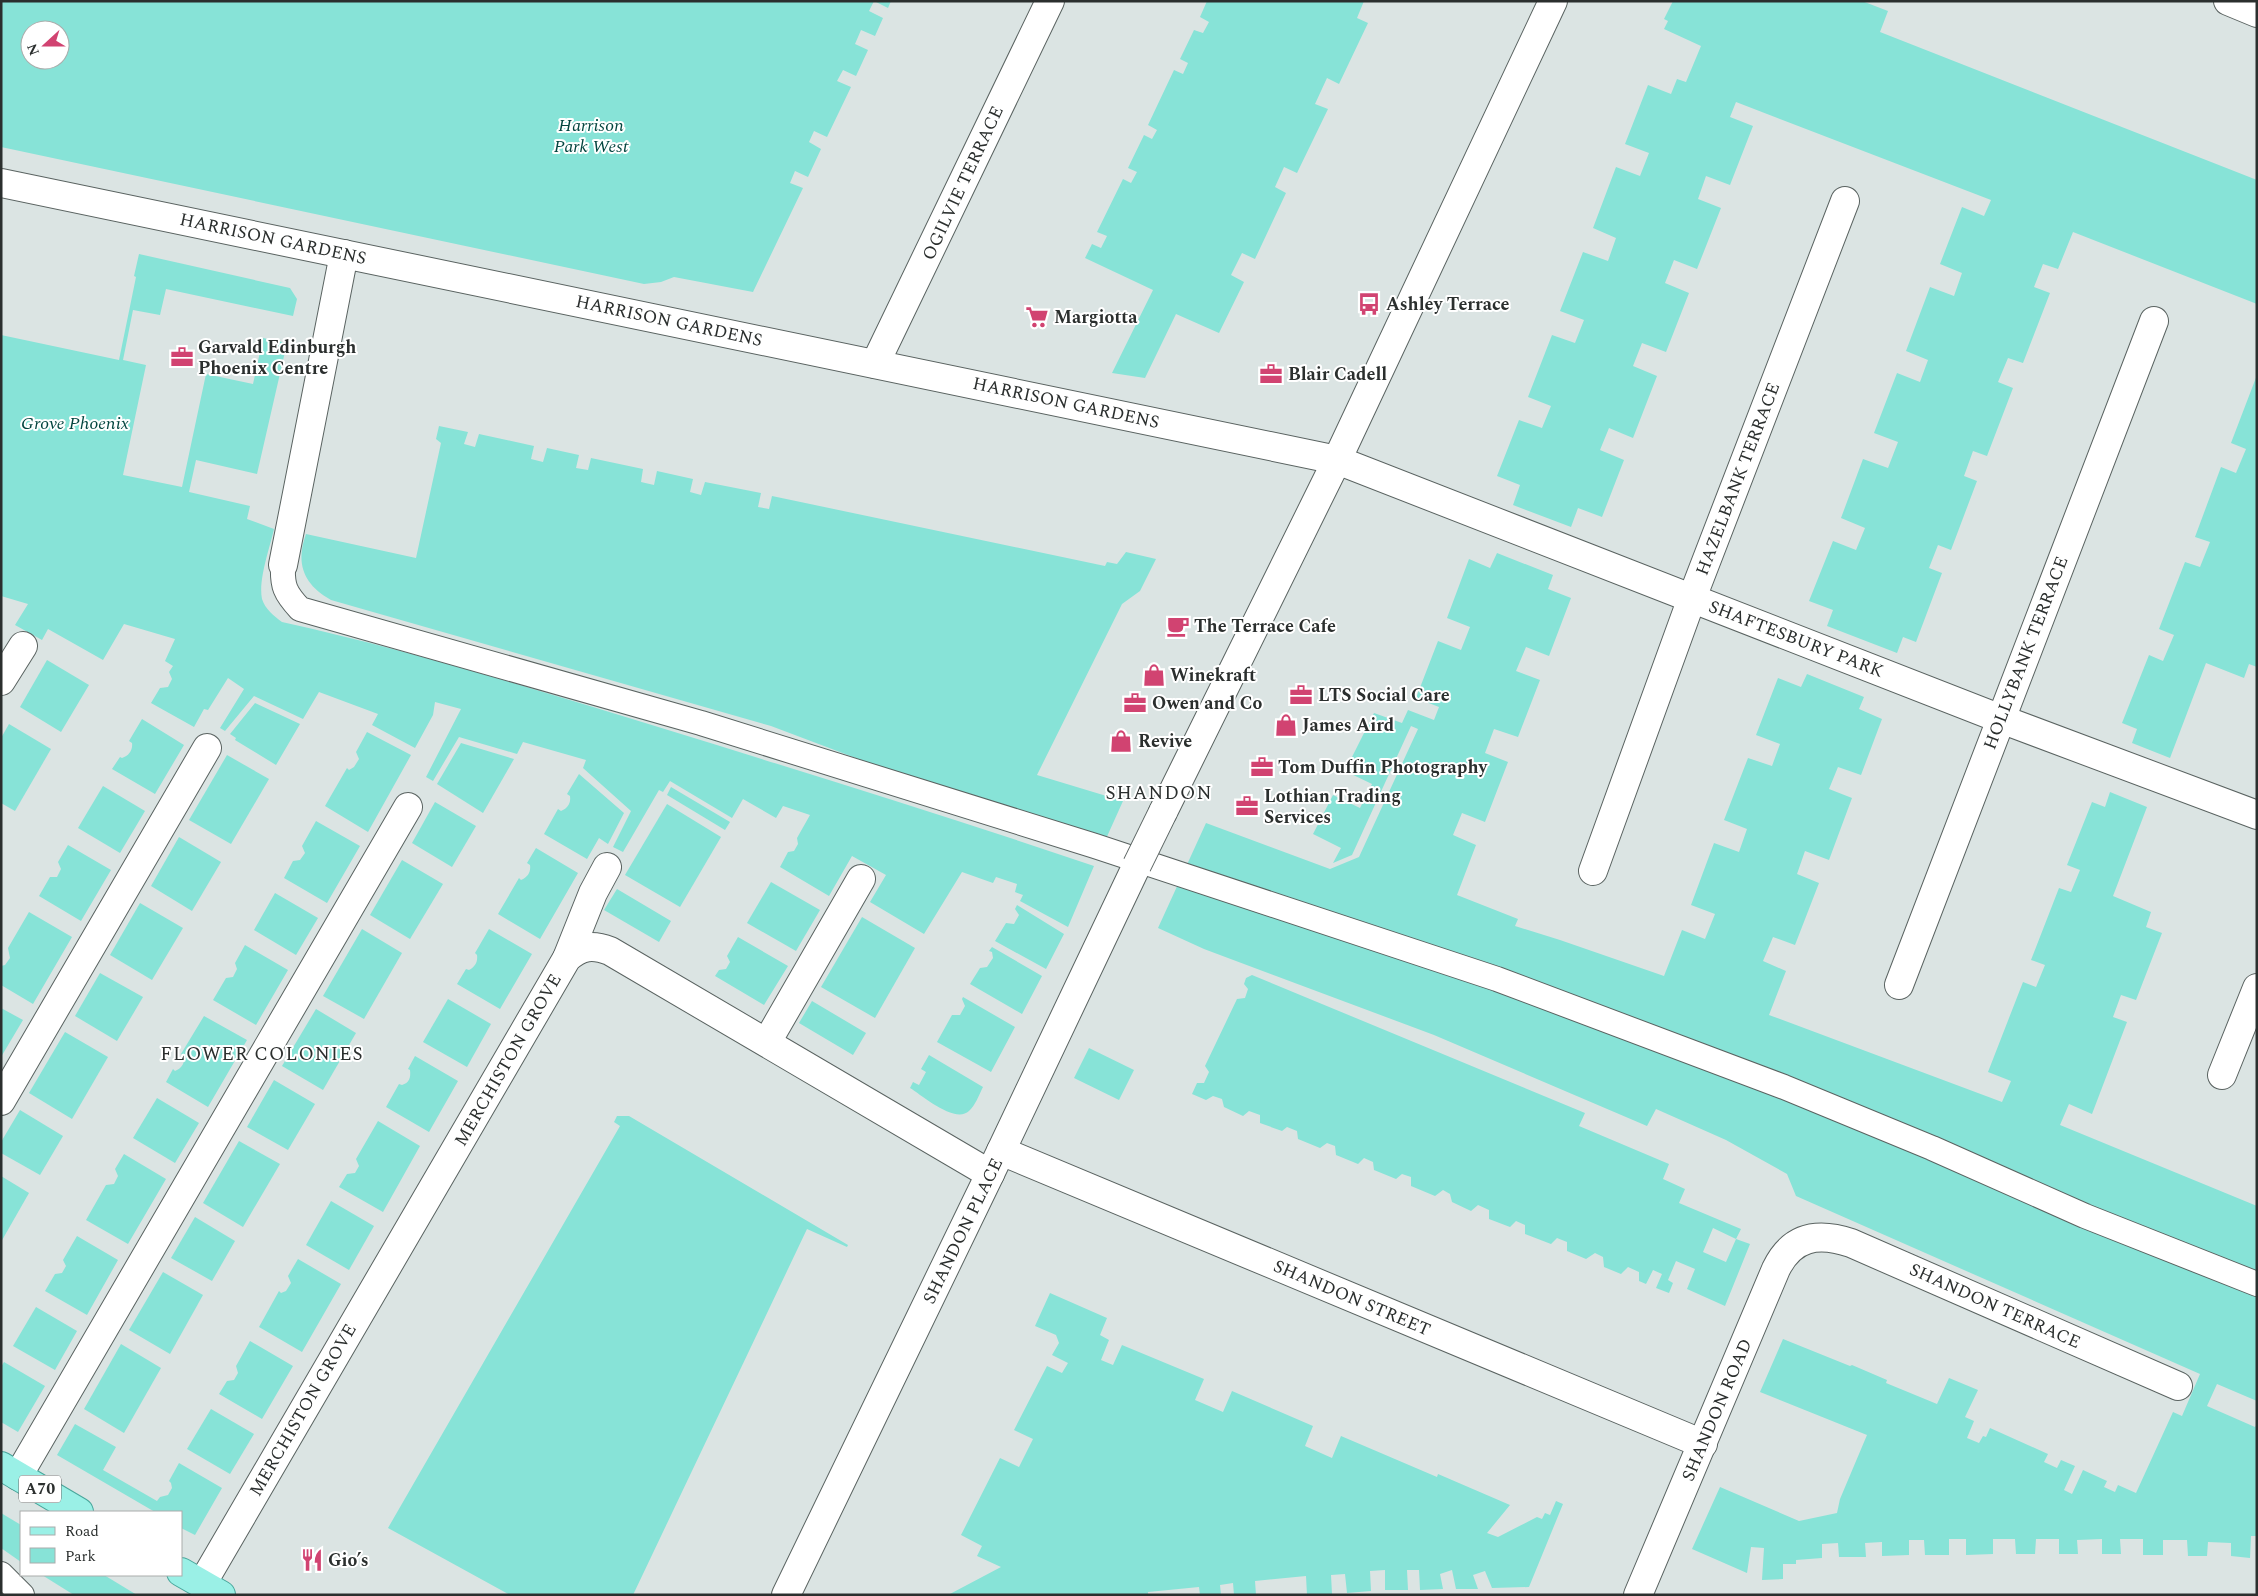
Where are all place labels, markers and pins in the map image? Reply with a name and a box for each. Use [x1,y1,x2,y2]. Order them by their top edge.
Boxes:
bus stop icon: Ashley Terrace [1356,291,1382,317]
place label: Ashley Terrace [1386,291,1510,318]
supermarket icon: Margiotta [1024,304,1050,330]
place label: Margiotta [1054,304,1138,331]
place label: Garvald Edinburgh Phoenix Centre [198,334,356,382]
office icon: Garvald Edinburgh Phoenix Centre [169,344,195,370]
office icon: Blair Cadell [1258,361,1284,387]
place label: Blair Cadell [1288,361,1387,388]
cafe icon: The Terrace Cafe [1165,613,1191,639]
place label: The Terrace Cafe [1194,613,1336,640]
shop icon: Winekraft [1141,662,1167,688]
place label: Winekraft [1170,662,1256,689]
office icon: LTS Social Care [1288,682,1314,708]
place label: LTS Social Care [1318,682,1450,709]
office icon: Owen and Co [1122,690,1148,716]
place label: Owen and Co [1152,690,1263,717]
shop icon: James Aird [1273,712,1299,738]
place label: James Aird [1302,712,1395,739]
shop icon: Revive [1108,728,1134,754]
place label: Revive [1138,728,1192,755]
office icon: Tom Duffin Photography [1249,754,1275,780]
place label: Tom Duffin Photography [1278,754,1488,781]
place label: Lothian Trading Services [1264,783,1401,831]
office icon: Lothian Trading Services [1234,793,1260,819]
restaurant icon: Gio’s [299,1547,325,1573]
place label: Gio’s [328,1547,369,1574]

